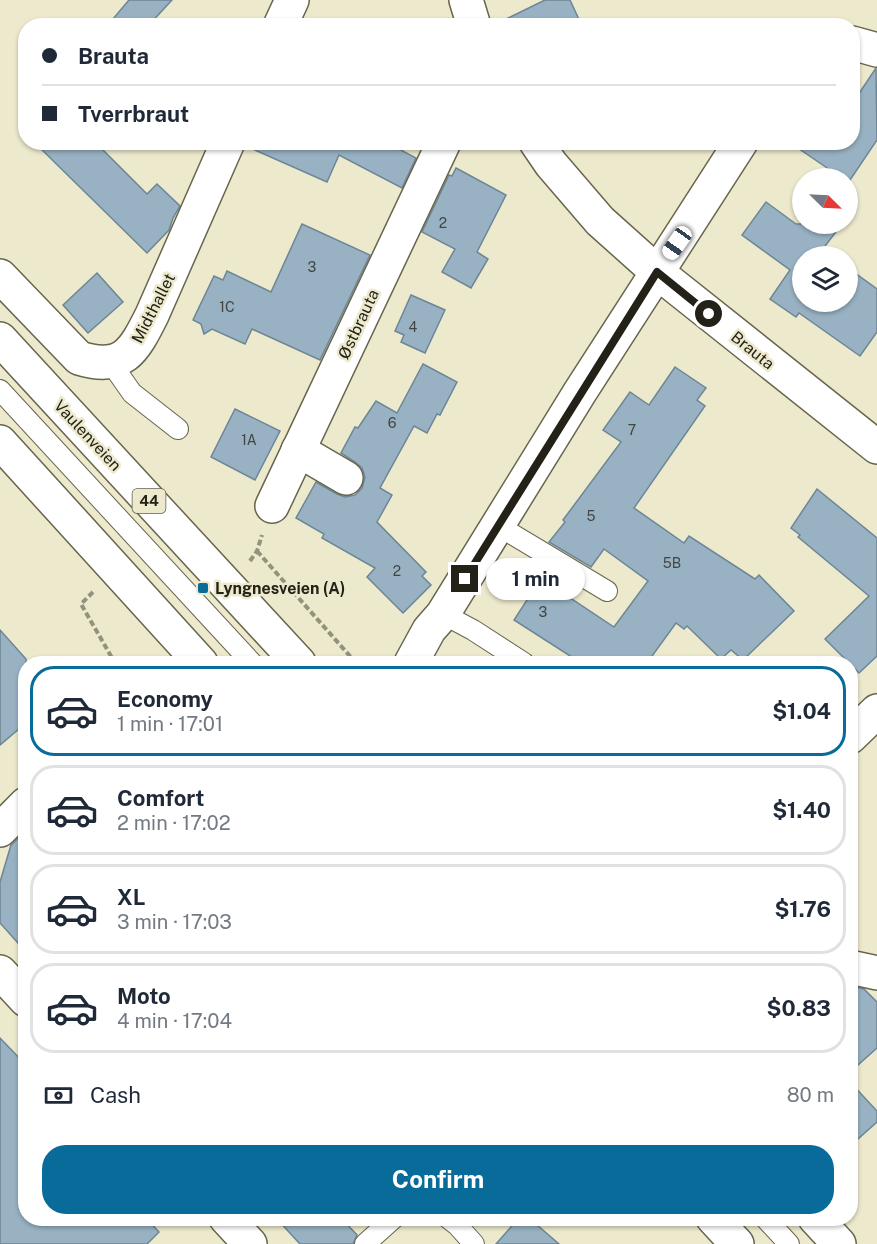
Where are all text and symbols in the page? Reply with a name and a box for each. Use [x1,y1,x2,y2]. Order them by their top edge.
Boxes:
text: Brauta [78,43,149,69]
text: Tverrbraut [78,101,189,127]
north arrow [792,168,858,234]
map controls [792,168,858,312]
house number: 2 [439,215,447,231]
car [659,223,695,263]
button: layers [792,246,858,312]
house number: 3 [308,259,317,275]
street label: Midthallet [128,270,179,346]
street label: Østbrauta [334,286,383,362]
house number: 1C [219,299,235,315]
route start [695,300,722,327]
house number: 4 [409,319,418,335]
street label: Brauta [727,327,778,373]
street label: Vaulenveien [50,396,125,475]
house number: 6 [388,415,397,431]
house number: 7 [628,422,636,438]
house number: 1A [241,432,257,448]
road number: 44 [132,489,166,513]
house number: 5 [587,508,596,524]
house number: 5B [663,555,681,571]
callout: 1 min [486,558,585,600]
house number: 2 [393,563,401,579]
route end [451,565,478,592]
text: 1 min [511,567,560,591]
place label: Lyngnesveien (A) [215,579,346,598]
marker: Lyngnesveien (A) [196,581,210,595]
house number: 3 [539,604,548,620]
icon: car [45,684,99,738]
text: Economy [117,686,213,712]
text: $1.04 [772,698,831,724]
text: 1 min · 17:01 [117,712,223,736]
icon: car [45,783,99,837]
text: Comfort [117,785,204,811]
text: $1.40 [772,797,831,823]
text: 2 min · 17:02 [117,811,231,835]
icon: car [45,882,99,936]
text: XL [117,884,145,910]
text: $1.76 [774,896,831,922]
text: 3 min · 17:03 [117,910,232,934]
icon: car [45,981,99,1035]
text: Moto [117,983,171,1009]
text: $0.83 [767,995,831,1021]
text: 4 min · 17:04 [117,1009,232,1033]
icon: cash [42,1079,75,1112]
text: Cash [90,1082,141,1108]
text: 80 m [787,1083,834,1107]
button: Confirm [42,1145,834,1214]

